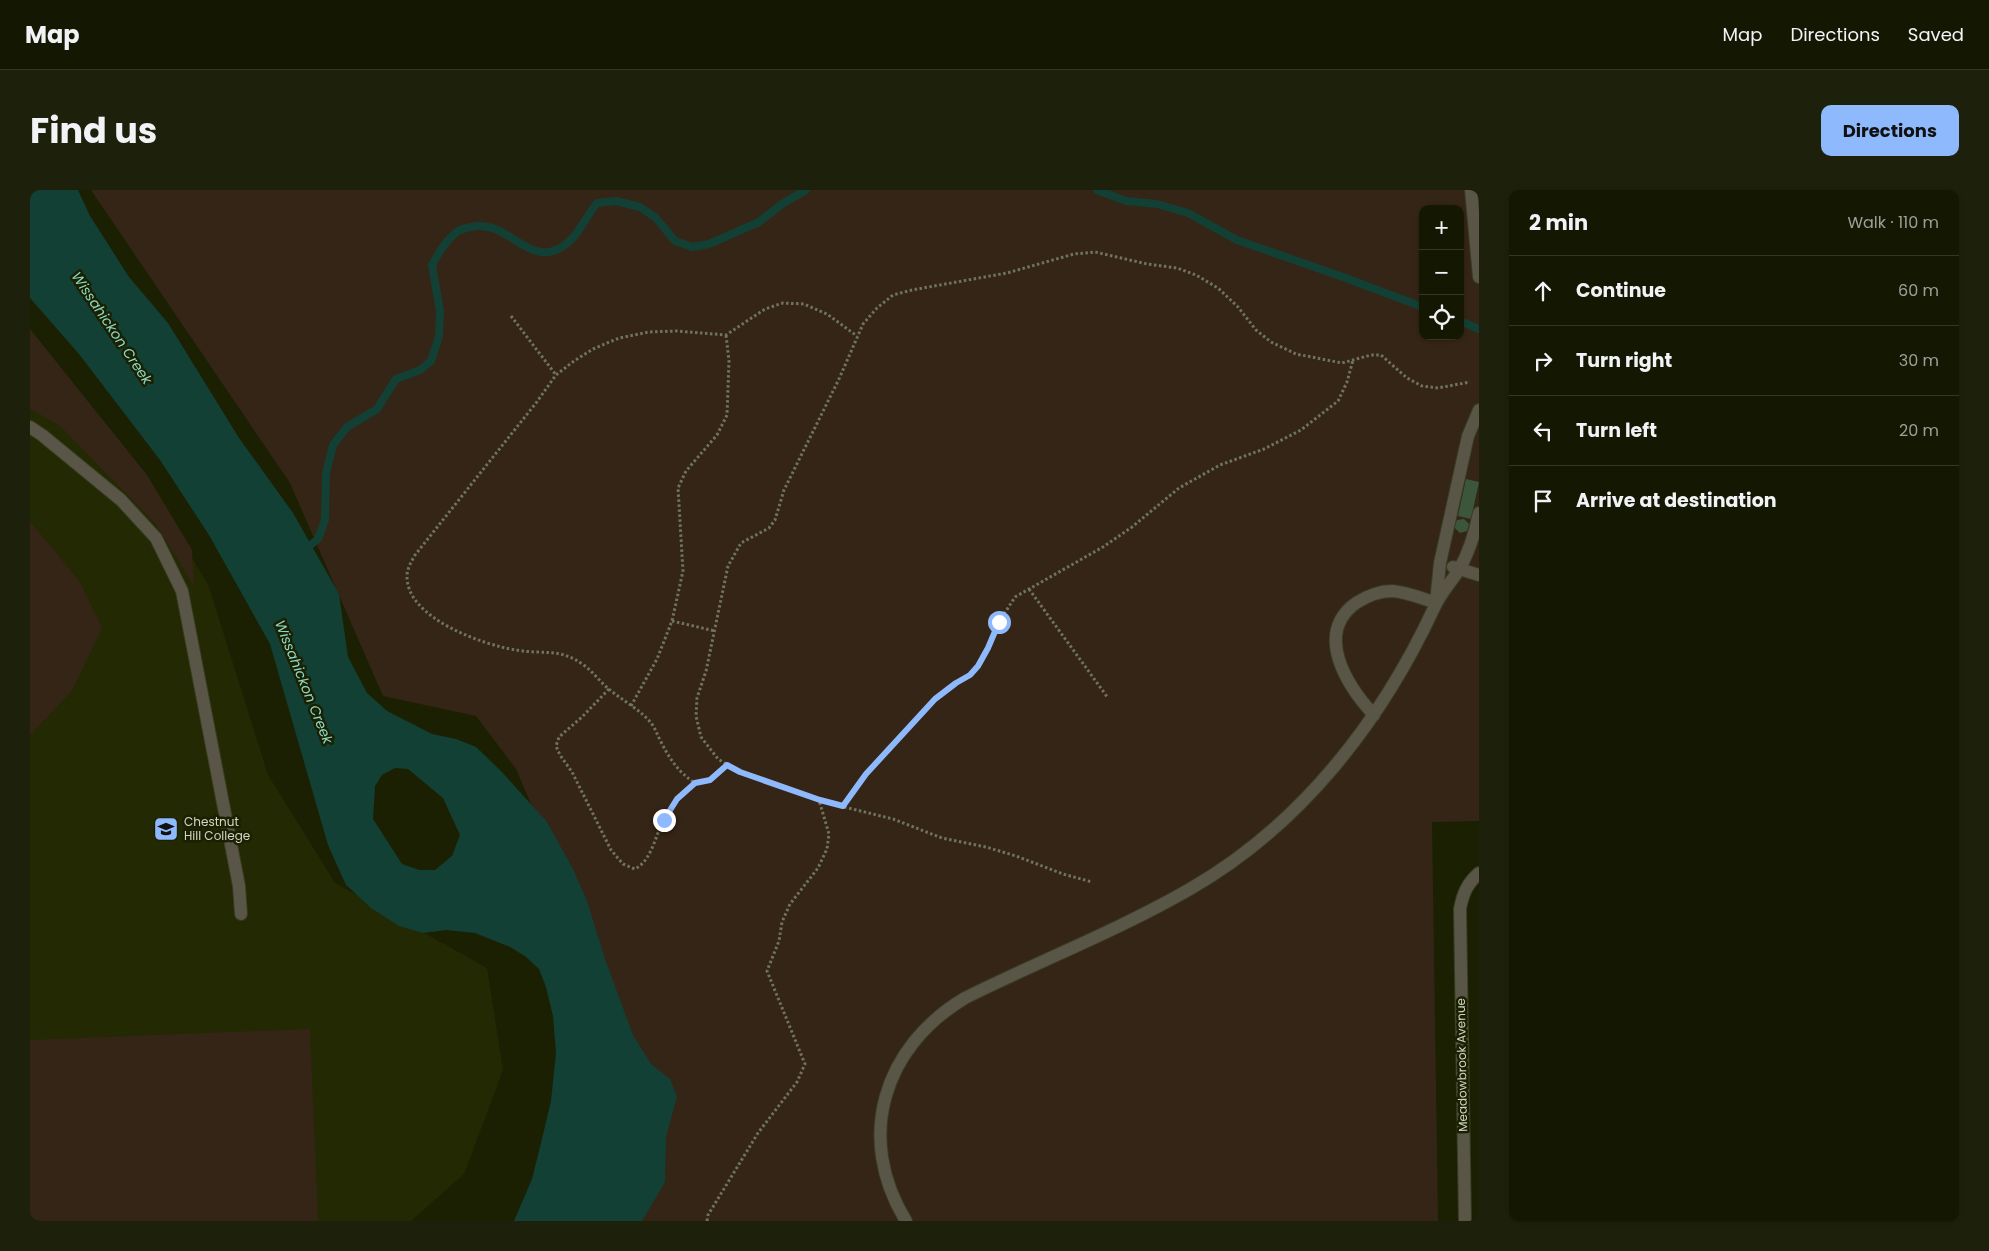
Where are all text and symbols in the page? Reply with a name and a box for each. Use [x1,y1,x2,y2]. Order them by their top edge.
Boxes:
text: Map [25,18,80,51]
text: Map [1723,22,1762,47]
text: Directions [1790,22,1880,47]
text: Saved [1908,22,1964,47]
button: Directions [1821,105,1959,156]
text: Find us [30,106,157,155]
map controls [1419,205,1464,340]
button: + [1419,205,1464,250]
text: 2 min [1529,208,1588,237]
text: Walk · 110 m [1847,211,1939,234]
button: − [1419,250,1464,295]
water label: Wissahickon Creek [67,268,158,389]
icon: ahead [1529,277,1557,305]
text: Continue [1576,277,1666,304]
text: 60 m [1898,279,1939,302]
button: locate [1419,295,1464,340]
icon: right [1529,347,1557,375]
text: Turn right [1576,347,1672,374]
text: 30 m [1899,349,1939,372]
icon: left [1529,417,1557,445]
text: Turn left [1576,417,1657,444]
text: 20 m [1899,419,1939,442]
icon: arrive [1529,487,1557,515]
text: Arrive at destination [1576,487,1777,514]
route start [988,611,1011,634]
water label: Wissahickon Creek [270,617,338,748]
route end [653,809,676,832]
place label: Chestnut Hill College [184,813,250,844]
school or university icon: Chestnut Hill College [153,816,179,842]
street label: Meadowbrook Avenue [1452,998,1471,1132]

